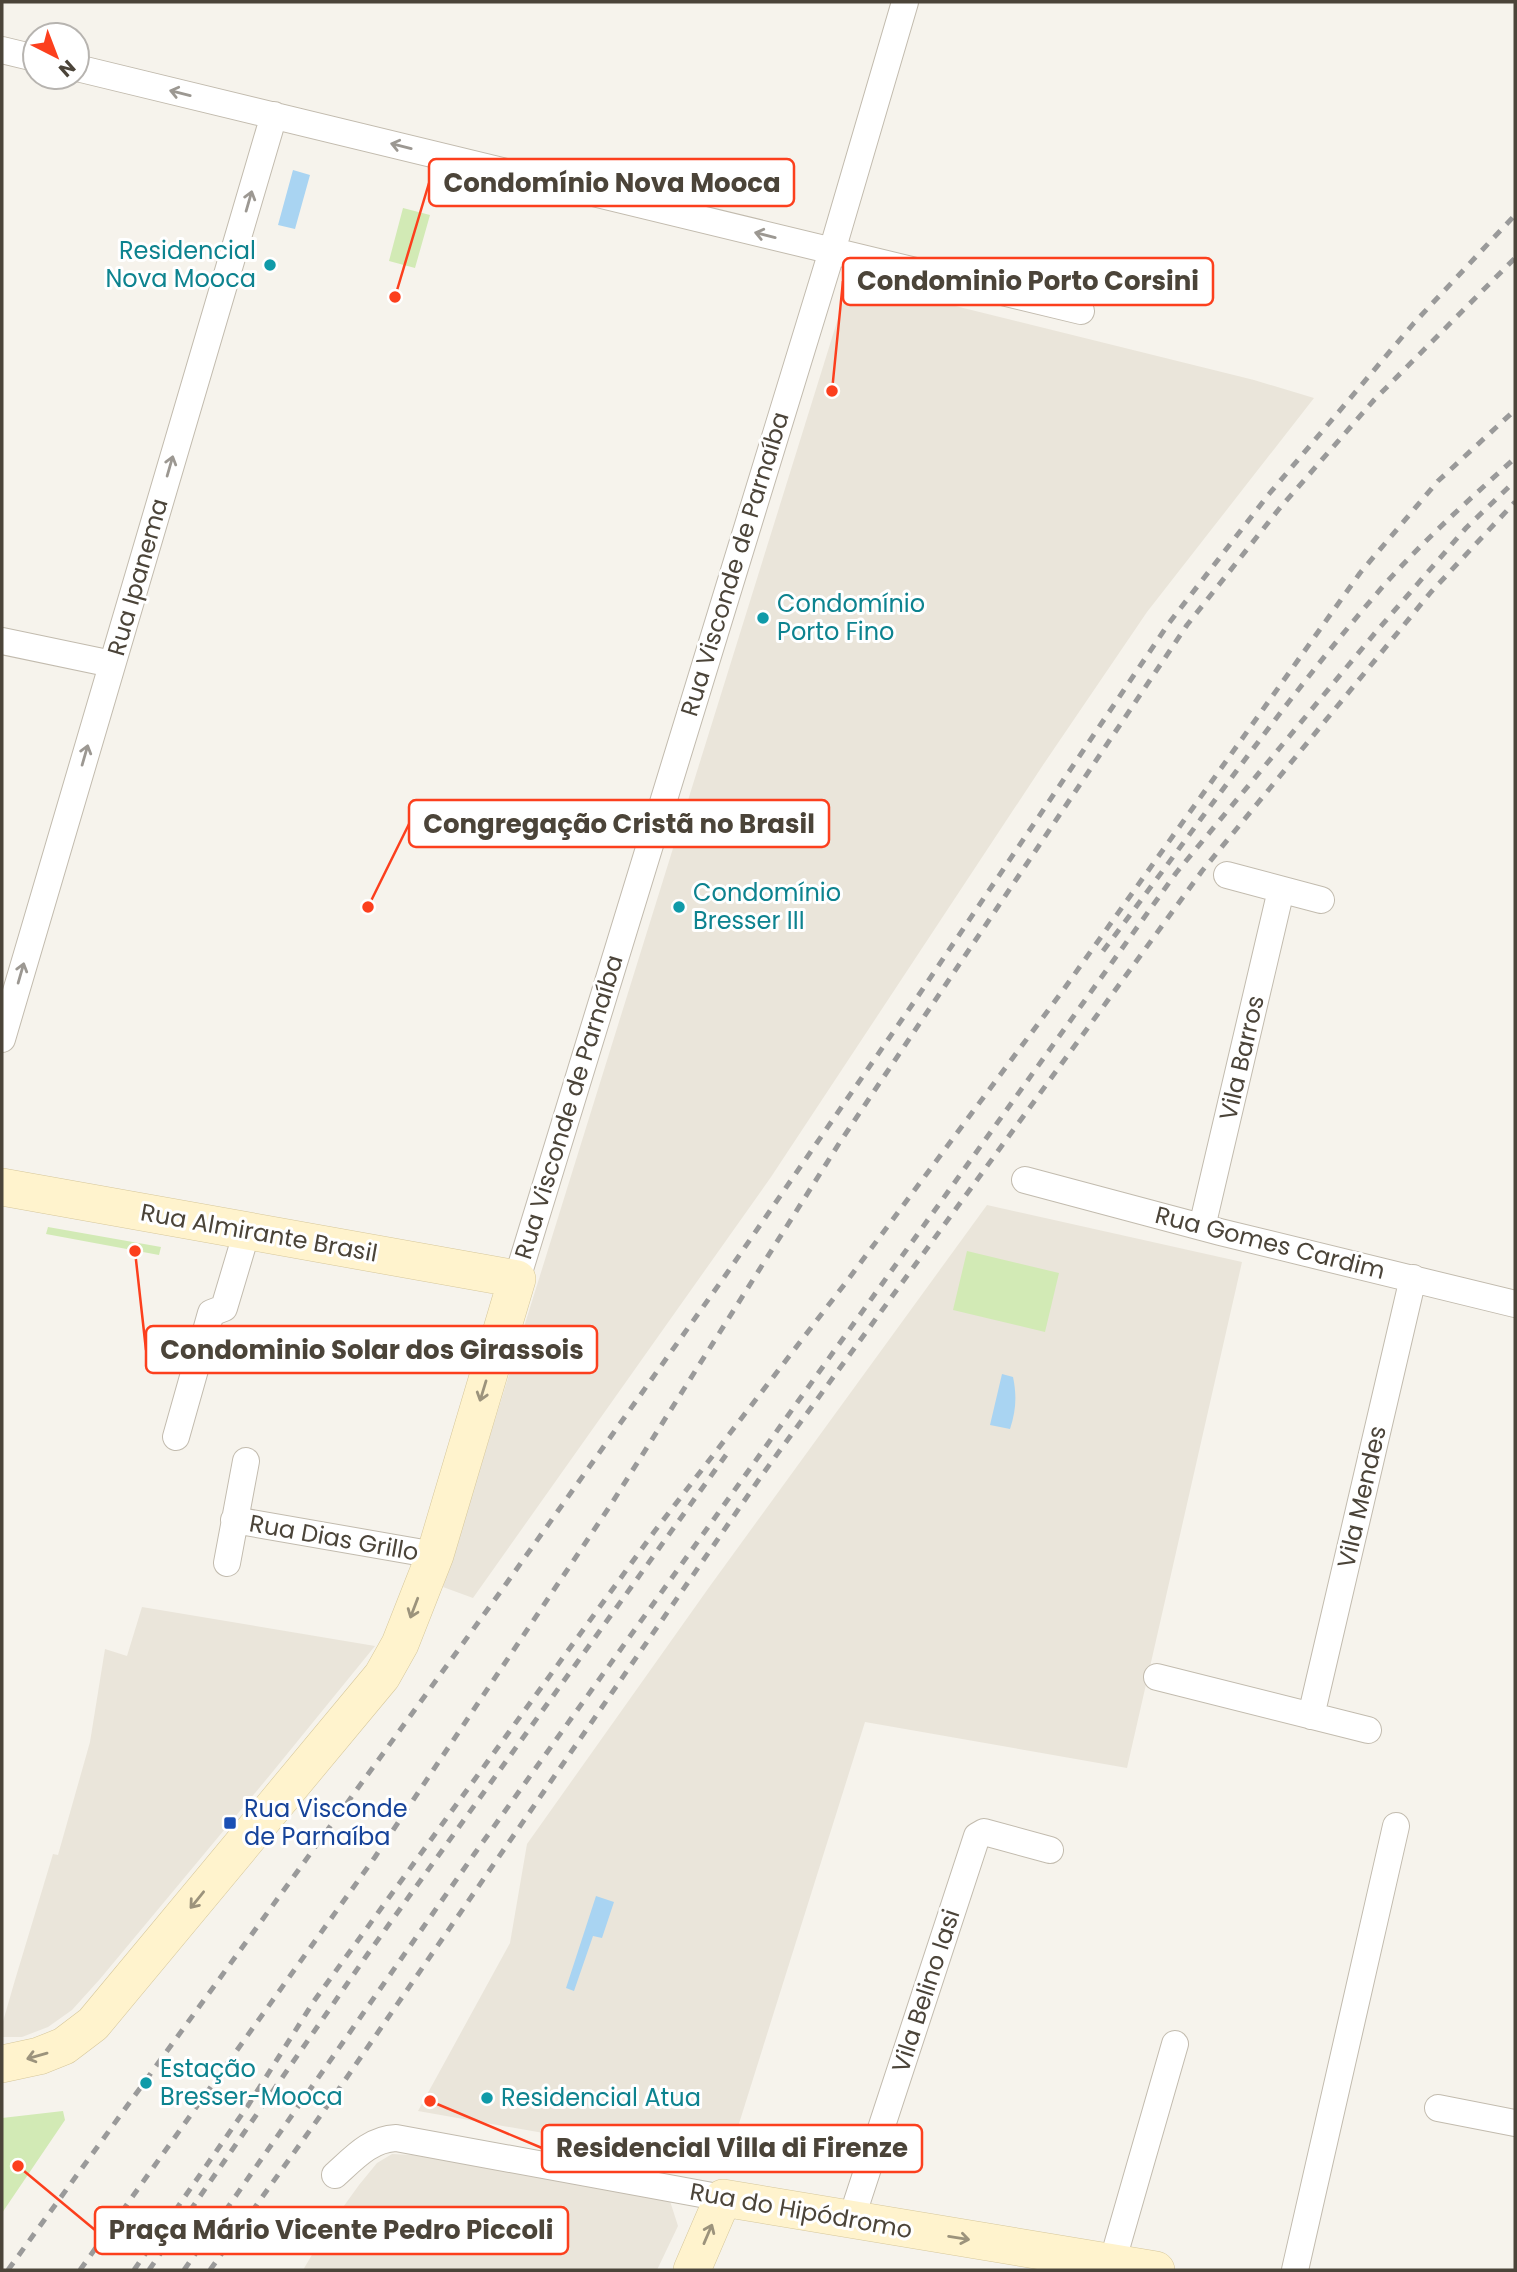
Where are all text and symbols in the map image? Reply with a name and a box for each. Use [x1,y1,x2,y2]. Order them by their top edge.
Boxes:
north arrow [21,21,91,91]
text: N [53,53,81,83]
one-way arrow [169,85,192,99]
one-way arrow [390,139,413,152]
callout: Condomínio Nova Mooca [429,159,794,206]
text: Condomínio Nova Mooca [443,165,781,201]
one-way arrow [243,190,256,212]
one-way arrow [754,227,777,241]
place label: Residencial Nova Mooca [105,234,256,295]
marker: Residencial Nova Mooca [262,257,278,273]
callout: Condominio Porto Corsini [843,258,1213,305]
text: Condominio Porto Corsini [857,263,1199,299]
street label: Rua Visconde de Parnaíba [672,408,797,720]
one-way arrow [165,456,178,478]
street label: Rua Ipanema [99,494,176,659]
place label: Condomínio Porto Fino [777,587,925,648]
marker: Condomínio Porto Fino [755,610,771,626]
one-way arrow [80,744,93,766]
callout: Congregação Cristã no Brasil [409,800,829,847]
text: Congregação Cristã no Brasil [423,806,815,842]
place label: Condomínio Bresser III [693,876,841,937]
marker: Condomínio Bresser III [671,899,687,915]
street label: Rua Visconde de Parnaíba [506,951,631,1263]
one-way arrow [15,963,28,985]
street label: Vila Barros [1211,992,1272,1124]
street label: Rua Almirante Brasil [138,1195,380,1270]
street label: Rua Gomes Cardim [1152,1198,1388,1287]
callout: Condominio Solar dos Girassois [146,1326,597,1373]
text: Condominio Solar dos Girassois [160,1332,584,1368]
one-way arrow [476,1380,489,1402]
street label: Vila Mendes [1329,1422,1394,1571]
street label: Rua Dias Grillo [247,1506,421,1569]
one-way arrow [407,1596,419,1618]
place label: Rua Visconde de Parnaíba [244,1792,408,1853]
marker: Rua Visconde de Parnaíba [222,1815,238,1831]
one-way arrow [189,1890,205,1908]
street label: Vila Belino Iasi [884,1905,967,2077]
one-way arrow [26,2050,49,2063]
place label: Estação Bresser-Mooca [160,2052,343,2113]
marker: Estação Bresser-Mooca [138,2075,154,2091]
place label: Residencial Atua [501,2081,701,2114]
marker: Residencial Atua [479,2090,495,2106]
callout: Residencial Villa di Firenze [542,2125,922,2172]
text: Residencial Villa di Firenze [556,2130,908,2166]
street label: Rua do Hipódromo [687,2175,915,2246]
callout: Praça Mário Vicente Pedro Piccoli [95,2207,568,2254]
text: Praça Mário Vicente Pedro Piccoli [109,2212,553,2248]
one-way arrow [702,2224,715,2246]
one-way arrow [947,2232,970,2245]

